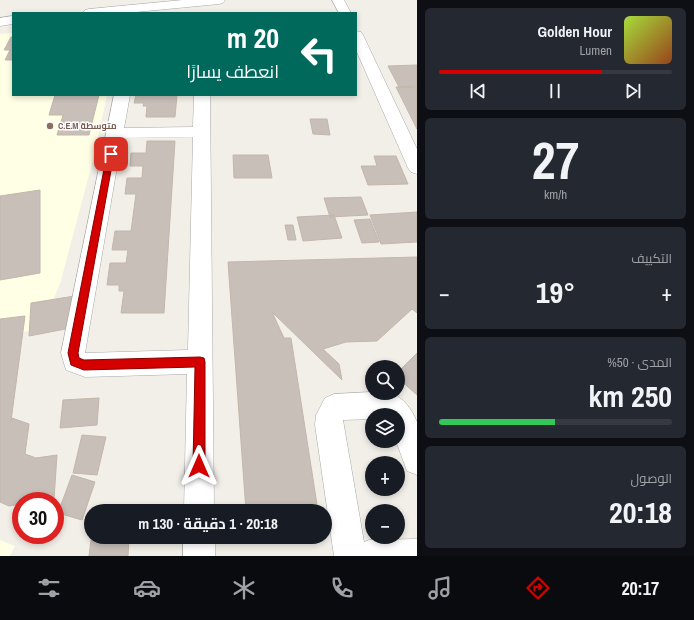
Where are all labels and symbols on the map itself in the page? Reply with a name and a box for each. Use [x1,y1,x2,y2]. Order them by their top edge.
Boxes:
place label: C.E.M متوسطة [58,120,117,132]
marker: C.E.M متوسطة [45,121,55,131]
pin [94,137,128,171]
position arrow [178,445,220,487]
speed limit sign: 30 [12,492,64,544]

